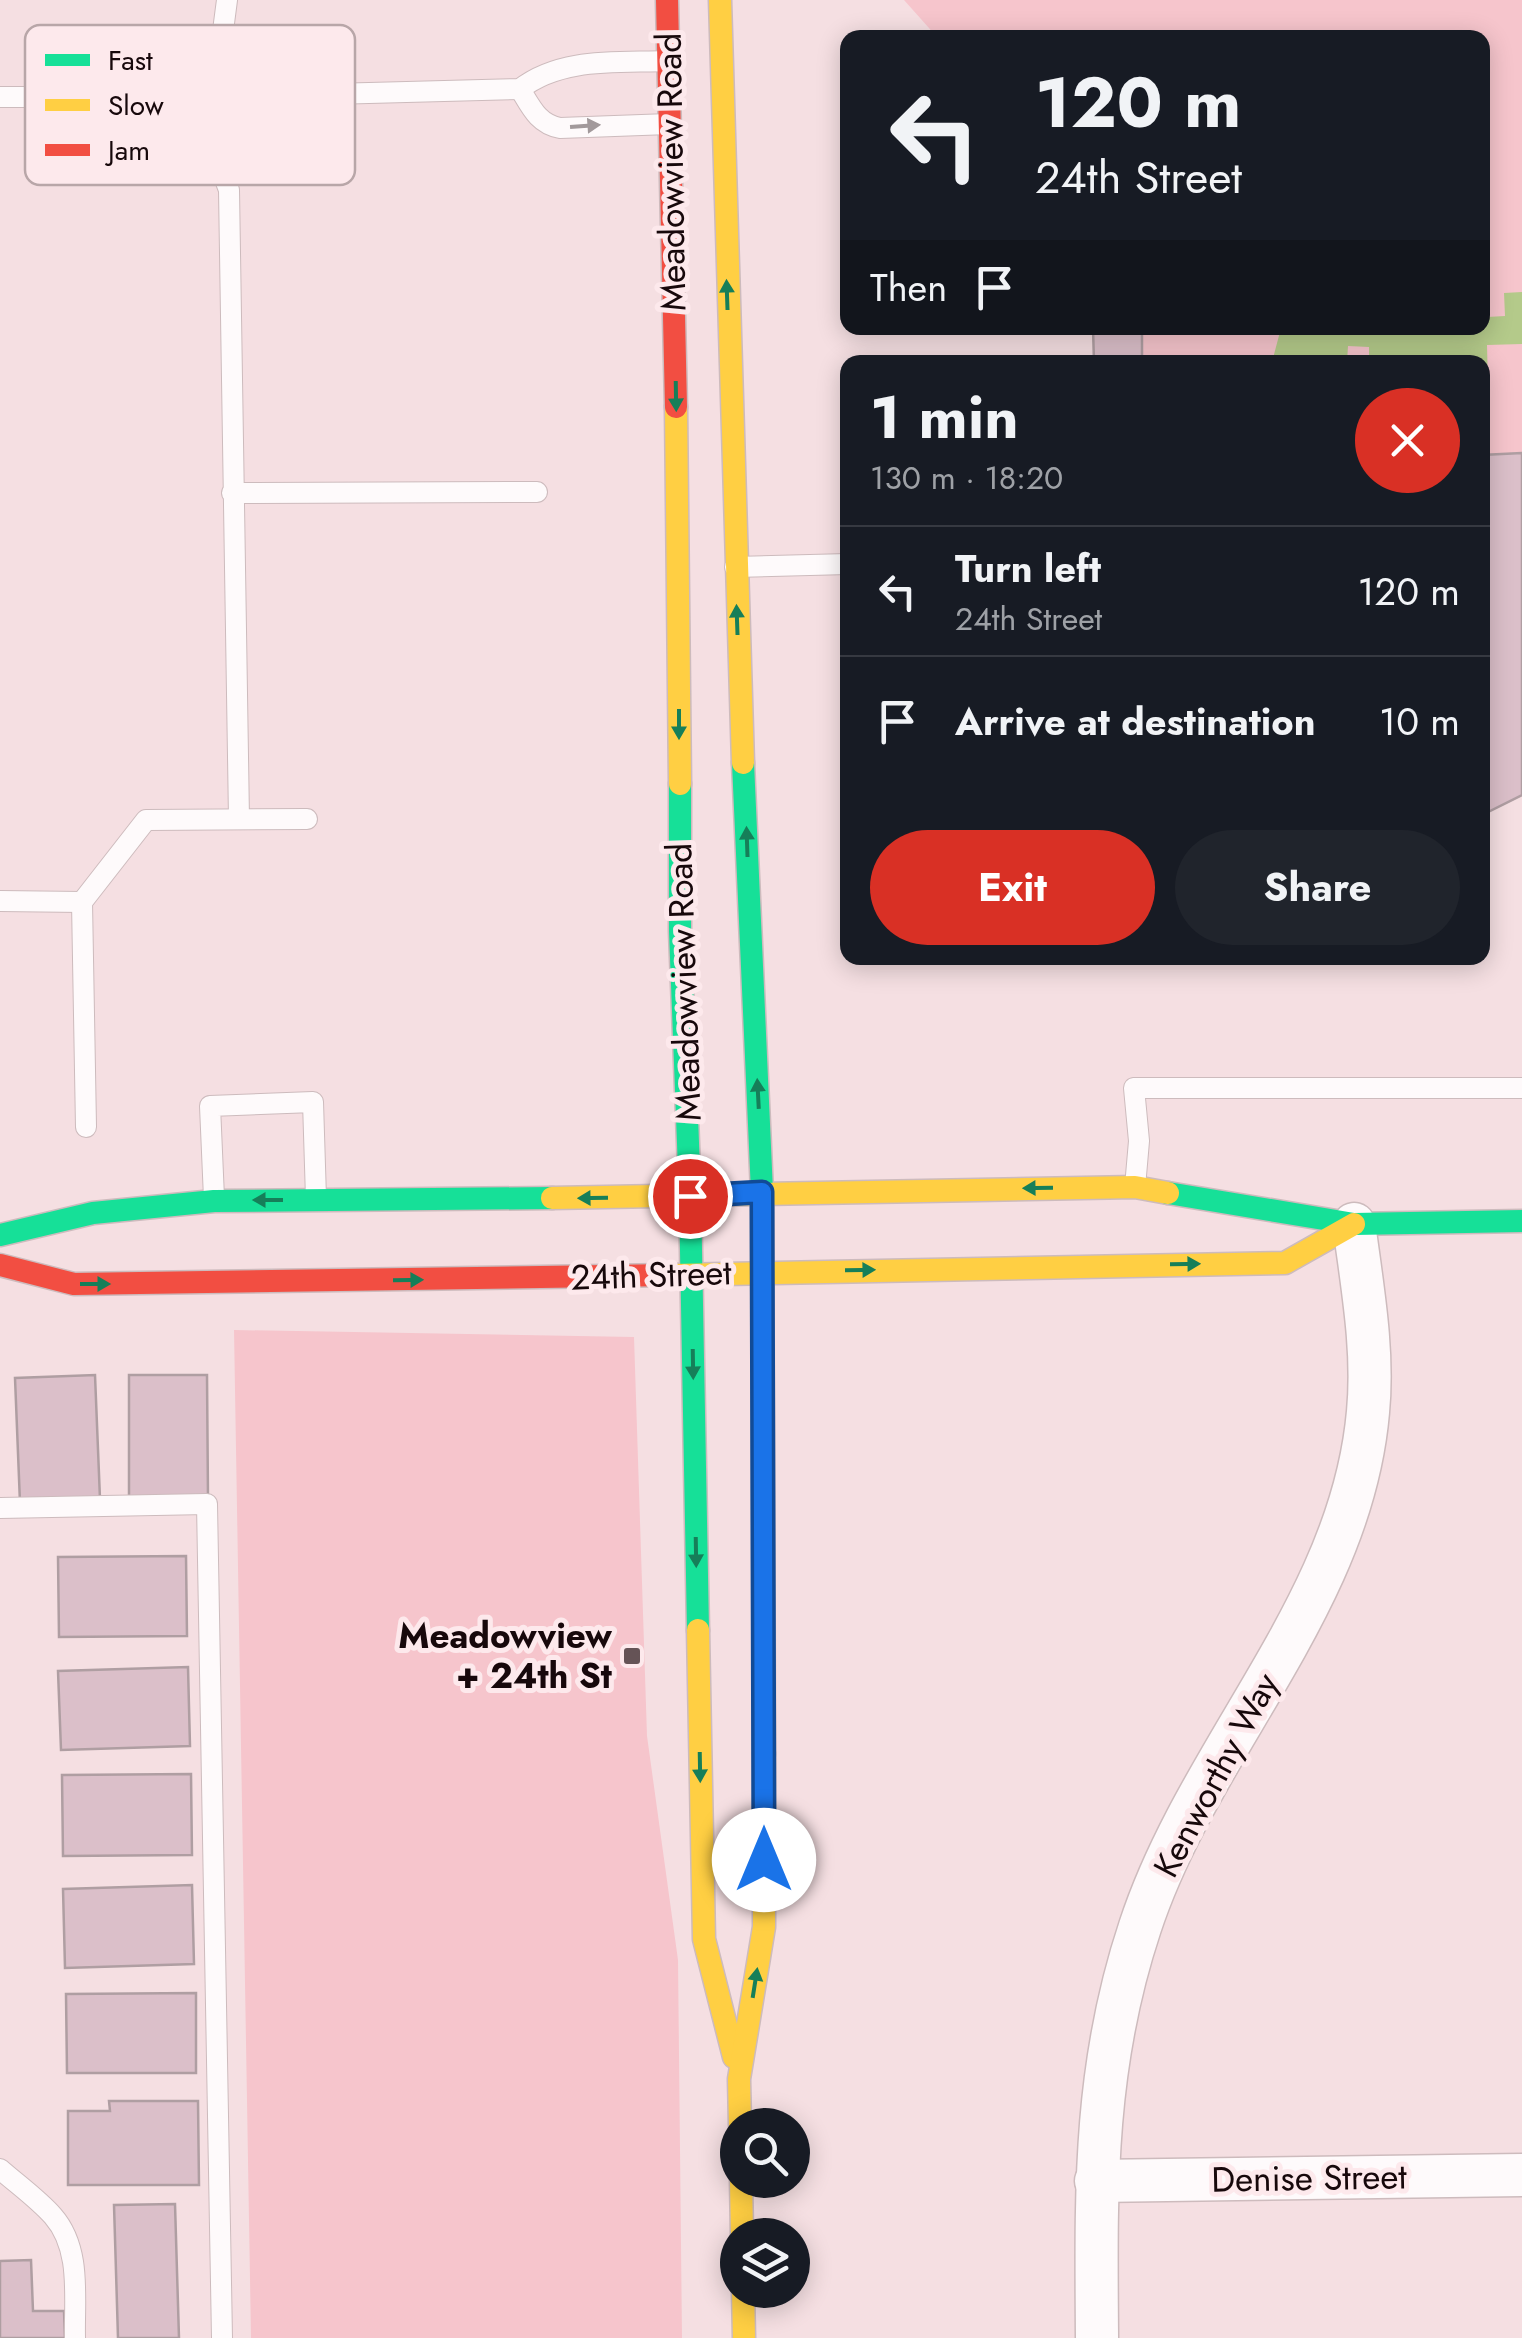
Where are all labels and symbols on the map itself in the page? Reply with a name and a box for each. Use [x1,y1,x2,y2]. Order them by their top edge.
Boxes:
legend [25,25,355,185]
street label: Meadowview Road [644,32,698,312]
text: Fast [108,40,153,81]
text: Slow [108,85,164,126]
one-way arrow [570,118,602,134]
text: Jam [104,130,150,171]
one-way arrow [719,279,735,311]
one-way arrow [668,381,684,413]
one-way arrow [729,604,745,635]
one-way arrow [671,708,687,740]
one-way arrow [739,826,755,858]
street label: Meadowview Road [654,842,714,1122]
one-way arrow [749,1078,765,1110]
pin [648,1154,733,1239]
one-way arrow [1021,1181,1053,1197]
one-way arrow [576,1190,608,1206]
one-way arrow [251,1193,283,1209]
street label: 24th Street [570,1247,733,1303]
one-way arrow [1169,1256,1201,1272]
one-way arrow [844,1262,876,1278]
one-way arrow [393,1272,425,1288]
one-way arrow [80,1276,112,1292]
one-way arrow [685,1349,701,1381]
one-way arrow [688,1536,704,1568]
place label: Meadowview + 24th St [398,1611,612,1701]
marker: Meadowview + 24th St [621,1645,643,1667]
street label: Kenworthy Way [1141,1663,1291,1886]
one-way arrow [693,1752,709,1784]
position arrow [712,1808,816,1912]
one-way arrow [748,1967,763,1998]
street label: Denise Street [1211,2151,1408,2205]

